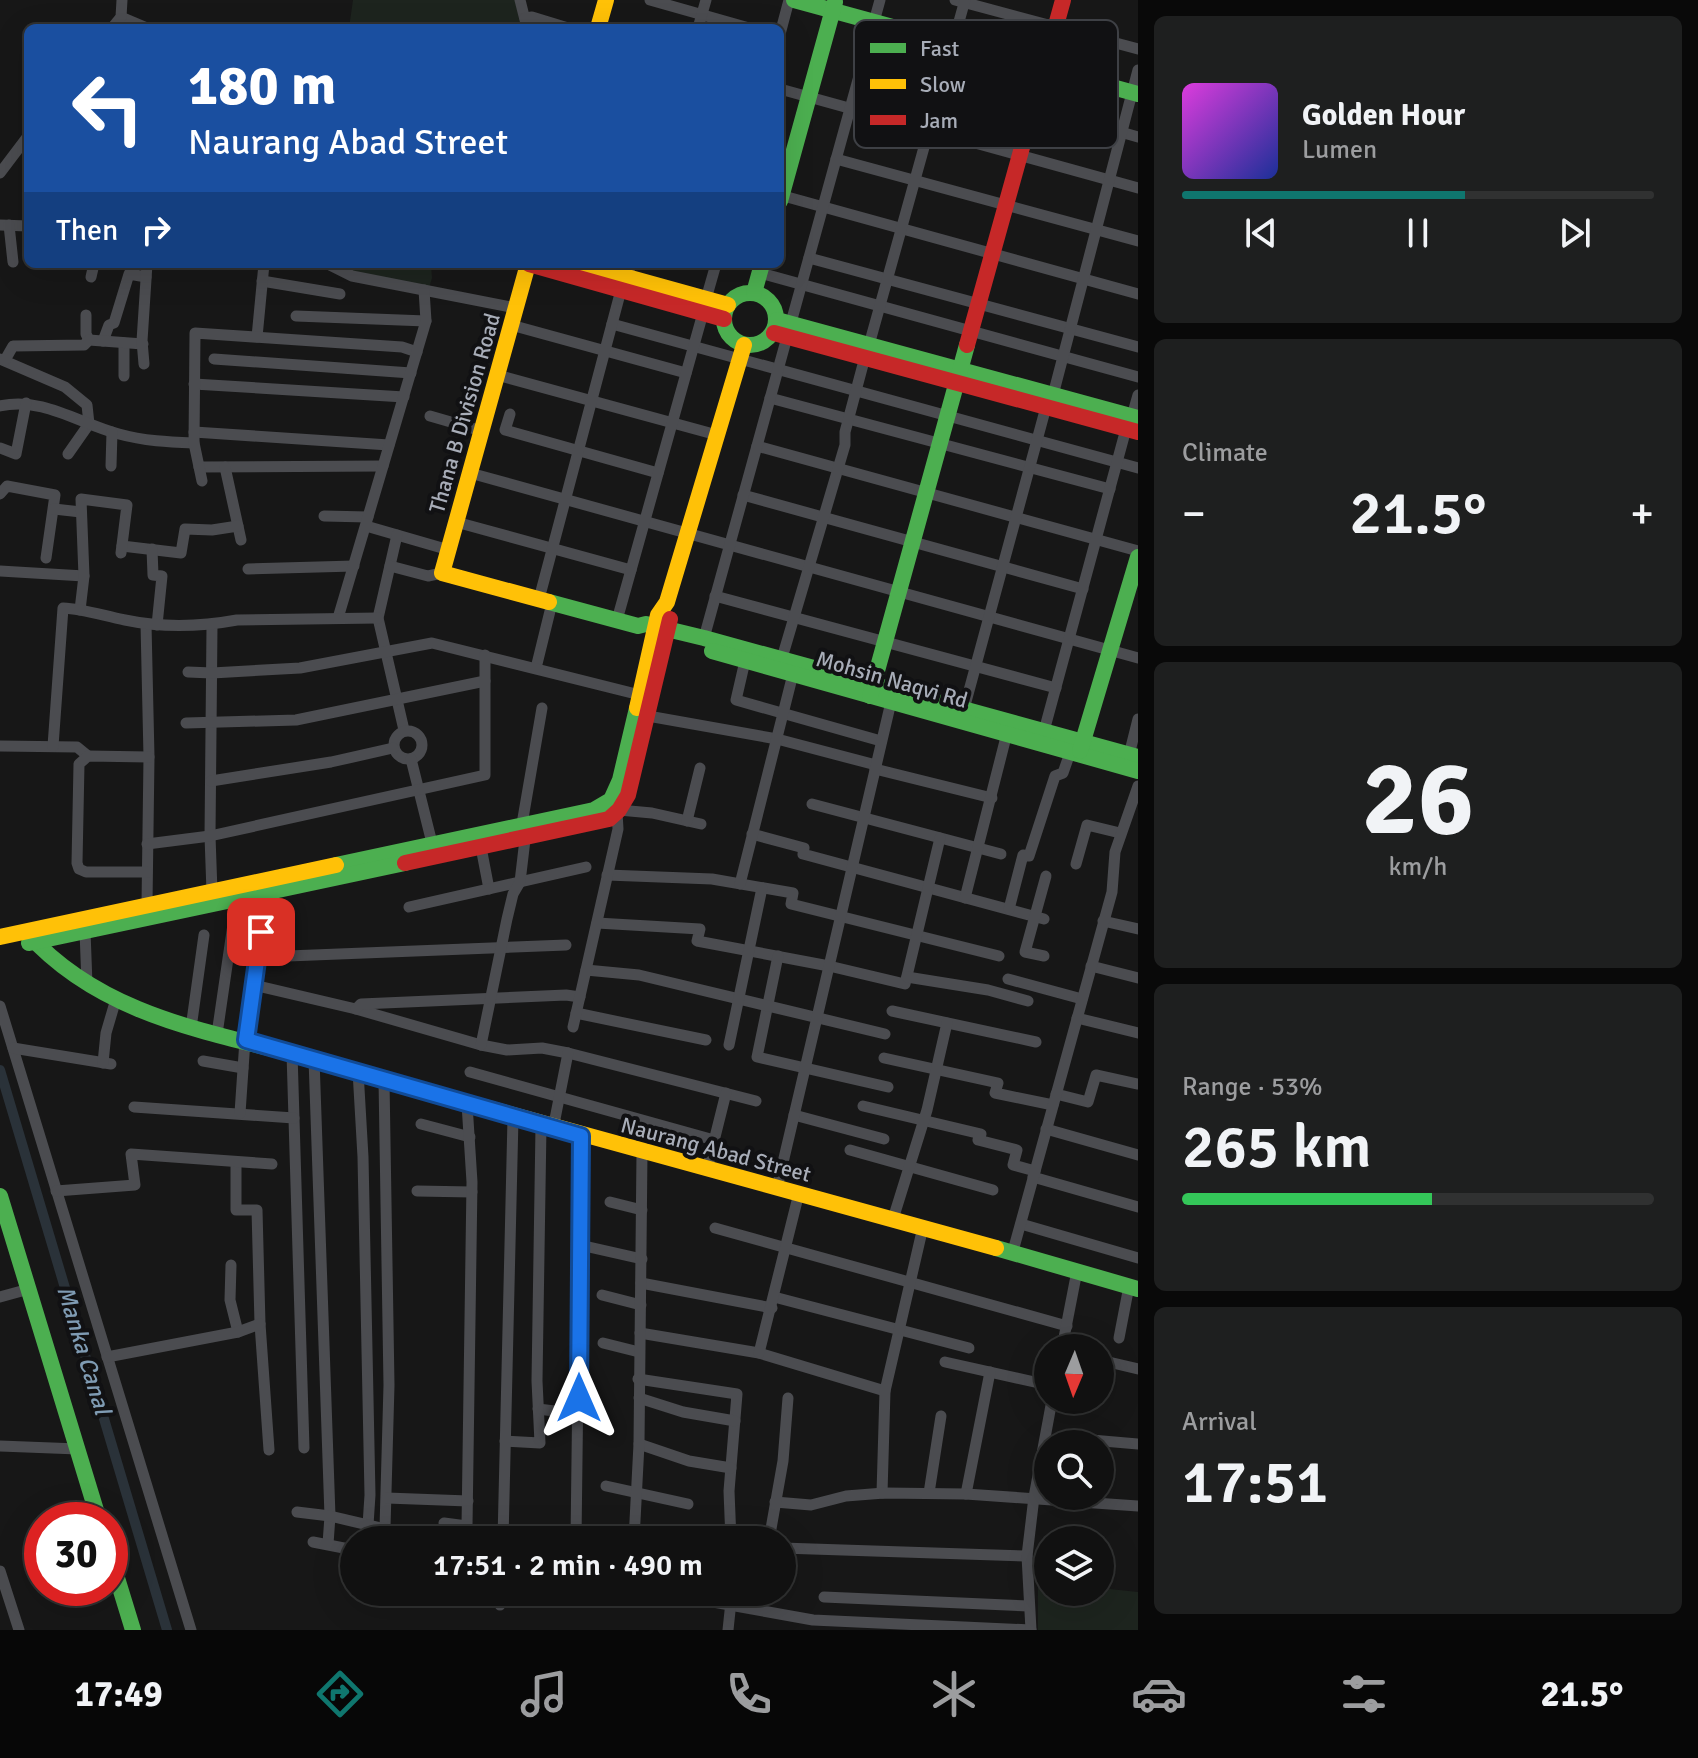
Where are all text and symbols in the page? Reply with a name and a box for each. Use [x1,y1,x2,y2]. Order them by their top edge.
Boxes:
legend [854,20,1118,148]
text: Fast [920,35,960,62]
text: 180 m [188,51,336,120]
icon: left [56,56,160,160]
text: Slow [920,71,966,98]
text: Golden Hour [1302,97,1465,134]
text: Jam [920,107,958,134]
text: Naurang Abad Street [188,120,508,165]
text: Lumen [1302,134,1377,166]
icon: right [134,208,178,252]
icon: previous [1239,211,1283,255]
icon: pause [1396,211,1440,255]
icon: next [1553,211,1597,255]
text: Then [56,212,118,249]
street label: Thana B Division Road [423,310,506,516]
text: Climate [1182,437,1268,469]
text: 21.5° [1350,477,1486,551]
text: − [1182,487,1206,541]
text: + [1630,487,1654,541]
street label: Mohsin Naqvi Rd [813,645,971,714]
text: 26 [1362,735,1474,863]
text: km/h [1389,851,1447,883]
pin [227,898,295,966]
icon: arrive [239,910,283,954]
text: Range · 53% [1182,1071,1323,1103]
street label: Naurang Abad Street [618,1111,814,1188]
text: 265 km [1182,1111,1371,1185]
water label: Manka Canal [50,1282,118,1420]
north arrow [1034,1334,1114,1414]
map controls [1034,1334,1114,1606]
position arrow [537,1356,621,1440]
text: Arrival [1182,1406,1257,1438]
button: search [1034,1430,1114,1510]
text: 17:51 [1182,1446,1329,1520]
speed limit sign: 30 [24,1502,128,1606]
button: layers [1034,1526,1114,1606]
text: 17:51 · 2 min · 490 m [433,1547,703,1584]
icon: directions [312,1666,368,1722]
icon: music [516,1666,572,1722]
icon: phone [721,1666,777,1722]
icon: climate [926,1666,982,1722]
icon: car [1131,1666,1187,1722]
icon: filters [1336,1666,1392,1722]
text: 17:49 [74,1672,163,1717]
text: 21.5° [1540,1672,1624,1717]

